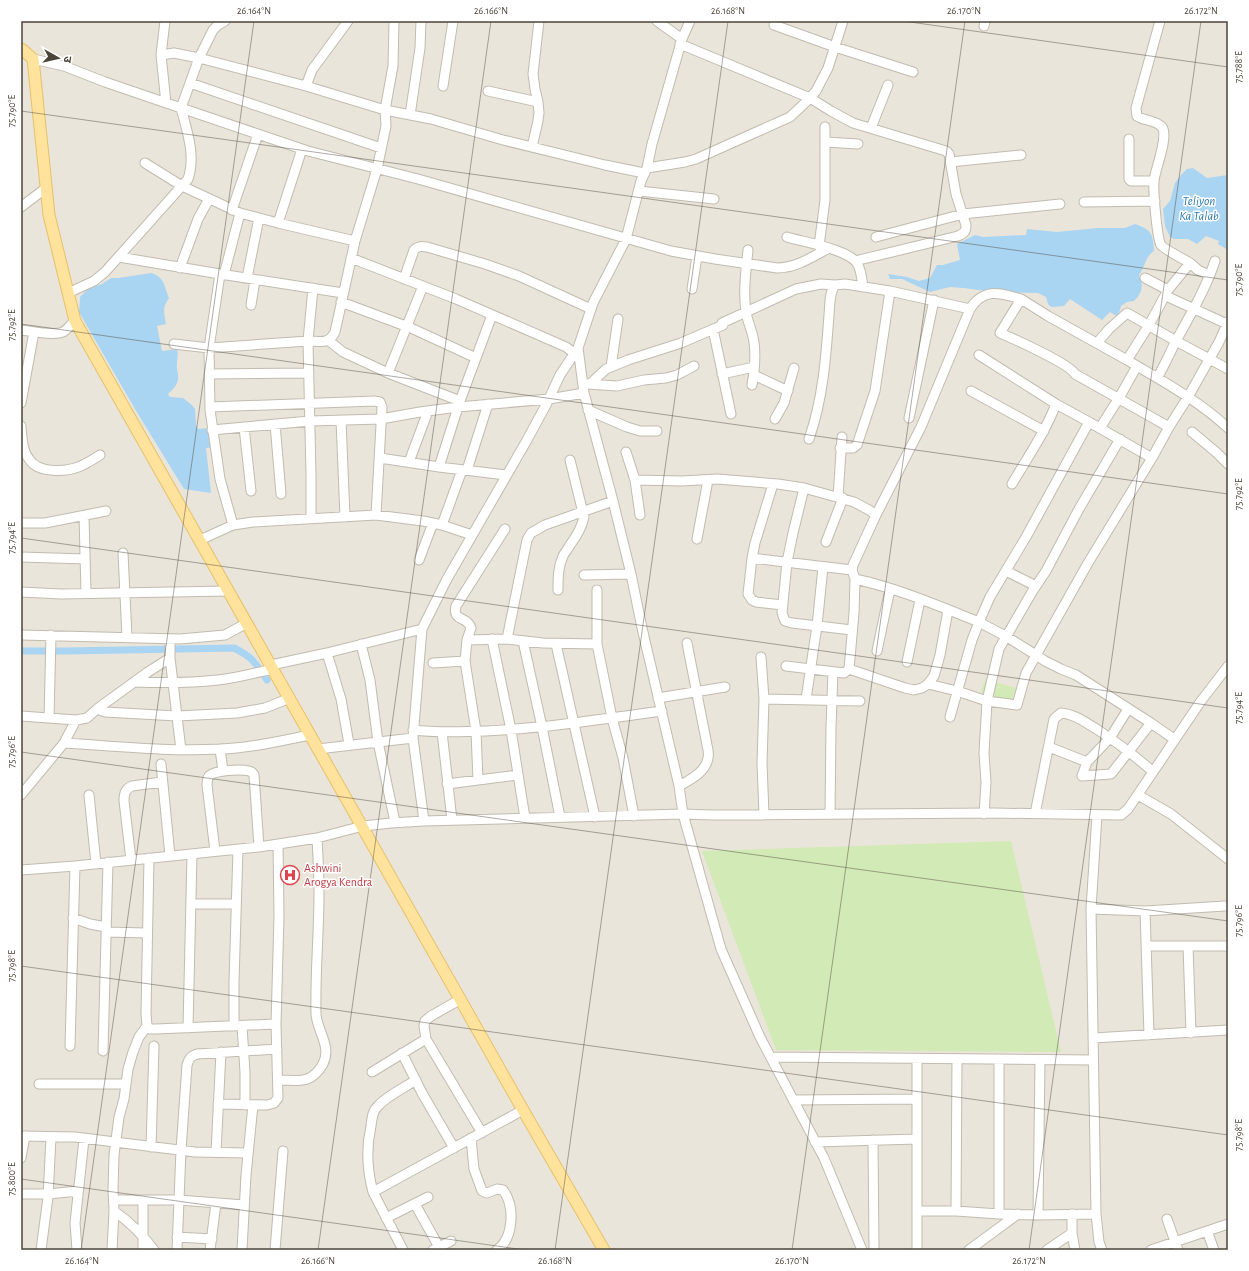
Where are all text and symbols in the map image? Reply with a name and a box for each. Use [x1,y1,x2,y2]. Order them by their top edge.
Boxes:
text: 26.164°N [237,6,271,16]
text: 26.166°N [474,6,508,16]
text: 26.168°N [711,6,745,16]
text: 26.170°N [947,6,981,16]
text: 26.172°N [1184,6,1218,16]
north arrow [38,38,78,78]
text: 75.788°E [1234,51,1244,83]
text: उ [61,55,73,64]
text: 75.790°E [7,95,17,127]
water label: Teliyon Ka Talab [1179,195,1219,223]
text: 75.790°E [1234,264,1244,296]
text: 75.792°E [7,309,17,341]
text: 75.792°E [1234,478,1244,510]
text: 75.794°E [7,522,17,554]
text: 75.794°E [1234,692,1244,724]
text: 75.796°E [7,736,17,768]
place label: Ashwini Arogya Kendra [304,862,373,889]
hospital icon: Ashwini Arogya Kendra [279,864,301,886]
text: 75.796°E [1234,905,1244,937]
text: 75.798°E [7,950,17,982]
text: 75.798°E [1234,1119,1244,1151]
text: 75.800°E [7,1162,17,1196]
text: 26.164°N [65,1256,99,1266]
text: 26.166°N [301,1256,335,1266]
text: 26.168°N [538,1256,572,1266]
text: 26.170°N [775,1256,809,1266]
text: 26.172°N [1012,1256,1046,1266]

